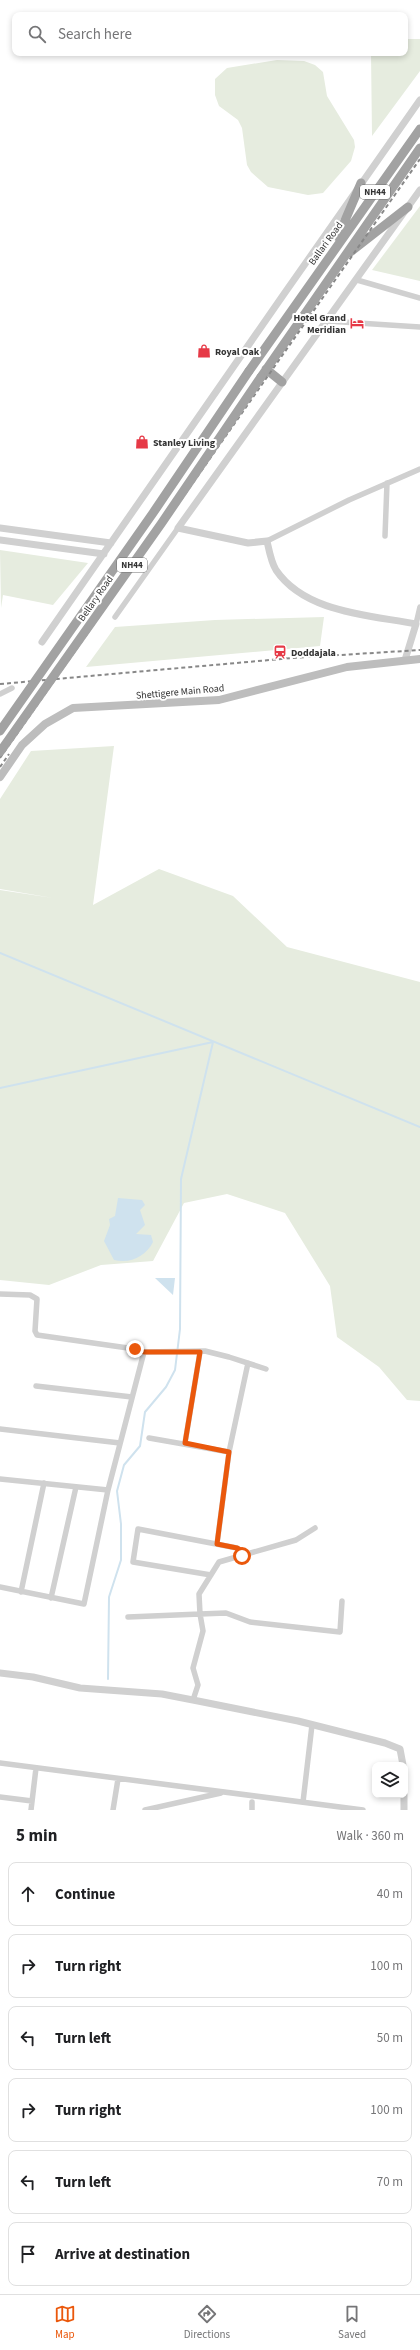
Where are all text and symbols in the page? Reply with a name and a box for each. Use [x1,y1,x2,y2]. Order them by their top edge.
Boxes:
search box [12,12,408,56]
icon: search [26,23,48,45]
text: Search here [58,24,132,45]
road number: NH44 [360,185,390,199]
street label: Ballari Road [305,219,346,268]
place label: Hotel Grand Meridian [293,311,346,337]
hotel icon: Hotel Grand Meridian [349,315,365,331]
shop icon: Royal Oak [196,343,212,359]
place label: Royal Oak [215,345,260,359]
shop icon: Stanley Living [134,434,150,450]
place label: Stanley Living [153,436,216,450]
road number: NH44 [117,558,147,572]
street label: Bellary Road [75,573,117,624]
station icon: Doddajala [272,644,288,660]
place label: Doddajala [291,646,336,660]
street label: Shettigere Main Road [135,681,225,703]
route end [126,1340,144,1358]
route start [233,1547,251,1565]
map controls [372,1762,408,1798]
button: layers [372,1762,408,1798]
text: 5 min [16,1824,57,1848]
text: Walk · 360 m [336,1827,404,1845]
icon: ahead [17,1883,39,1905]
text: Continue [55,1884,115,1905]
text: 40 m [377,1885,403,1903]
icon: right [17,1955,39,1977]
text: Turn right [55,1956,121,1977]
text: 100 m [370,1957,403,1975]
icon: left [17,2027,39,2049]
text: Turn left [55,2028,111,2049]
text: 50 m [377,2029,403,2047]
icon: right [17,2099,39,2121]
text: Turn right [55,2100,121,2121]
text: 100 m [370,2101,403,2119]
icon: left [17,2171,39,2193]
text: Turn left [55,2172,111,2193]
text: 70 m [377,2173,403,2191]
icon: arrive [17,2243,39,2265]
text: Arrive at destination [55,2244,190,2265]
tab: Map [54,2303,76,2342]
tab: Directions [184,2303,230,2342]
tab: Saved [338,2303,366,2342]

